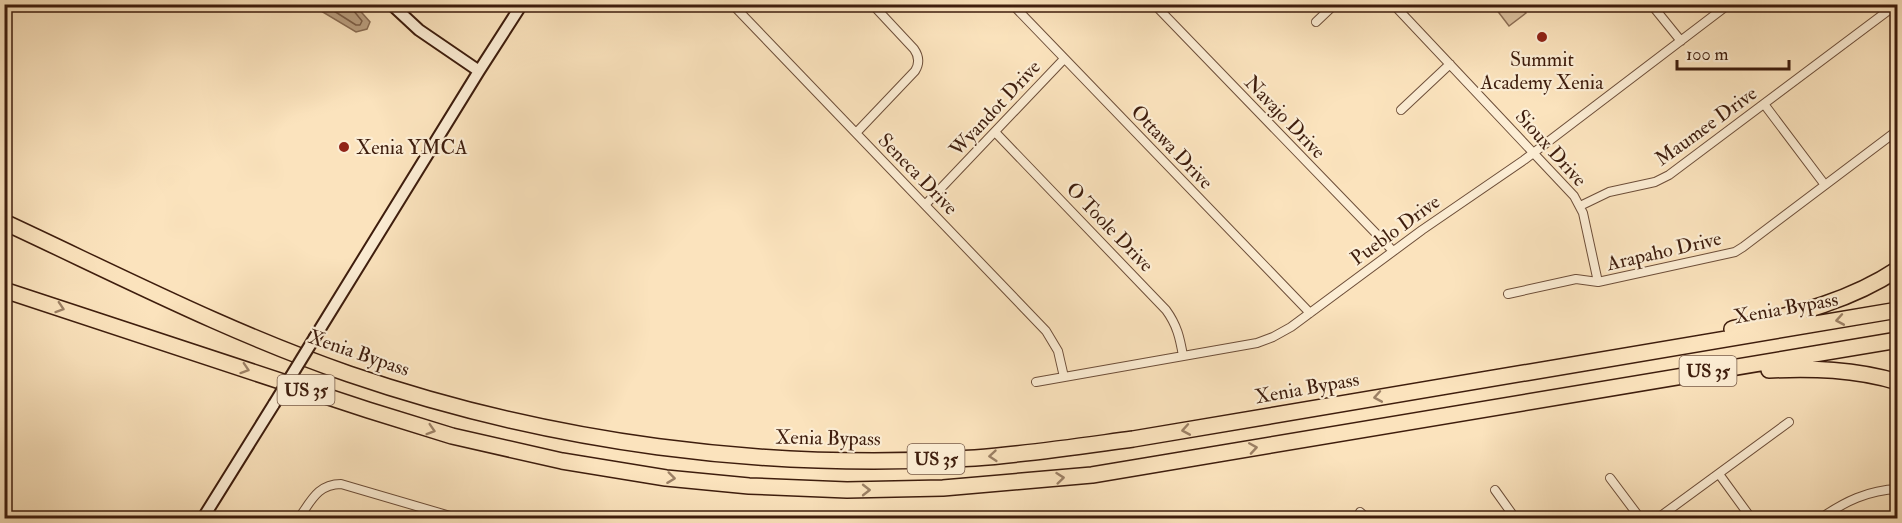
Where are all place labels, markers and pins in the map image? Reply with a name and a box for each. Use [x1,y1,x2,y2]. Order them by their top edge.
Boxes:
marker: Summit Academy Xenia [1535,30,1549,44]
place label: Summit Academy Xenia [1480,47,1604,95]
place label: Xenia YMCA [356,135,468,160]
marker: Xenia YMCA [337,140,351,154]

